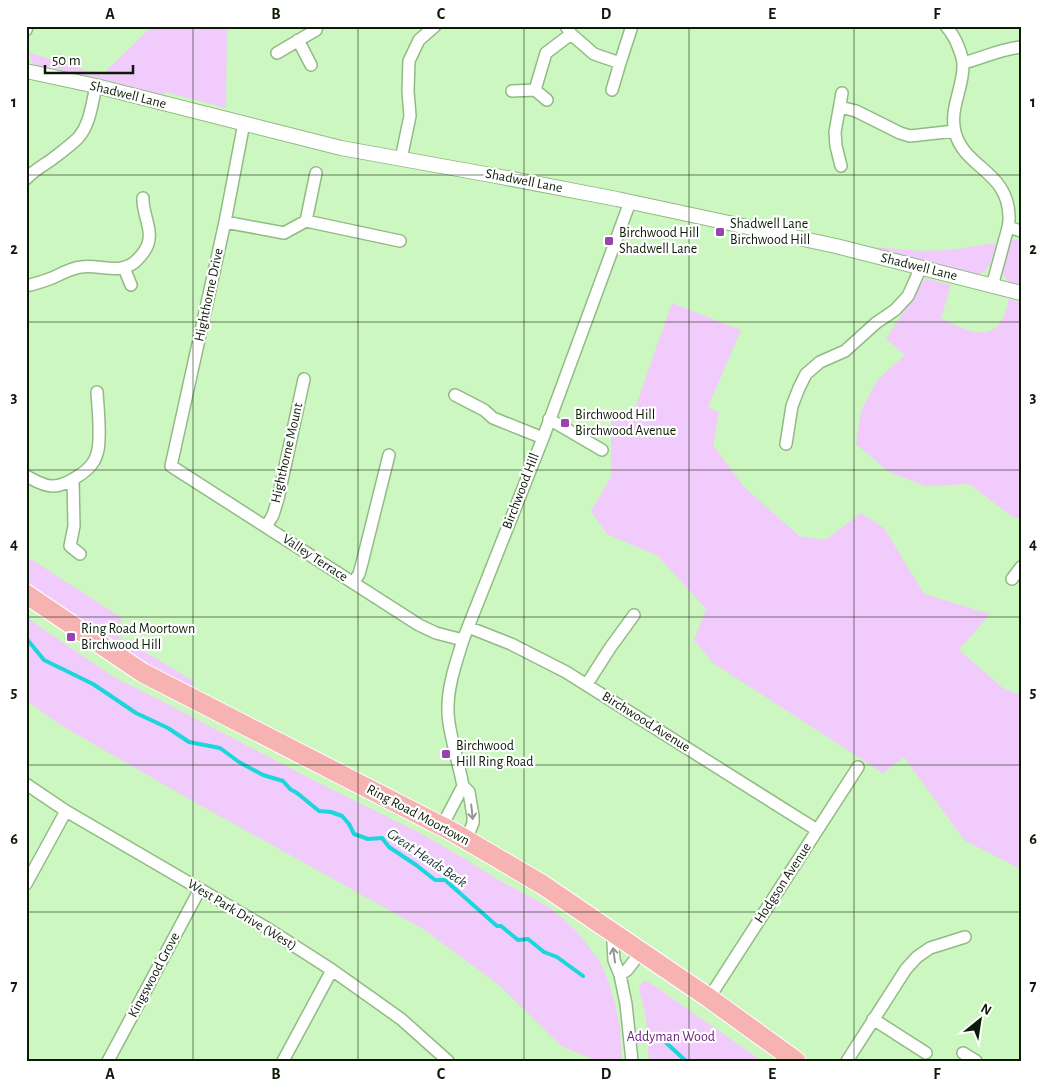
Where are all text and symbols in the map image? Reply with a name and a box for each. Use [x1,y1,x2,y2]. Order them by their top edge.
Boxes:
text: A [105,6,115,22]
text: B [271,6,281,22]
text: C [437,6,446,22]
text: D [601,6,612,22]
text: E [768,6,776,22]
text: F [933,6,941,22]
scale bar [45,42,132,74]
text: 50 m [52,53,81,68]
street label: Shadwell Lane [88,79,168,111]
text: 1 [11,94,17,110]
text: 1 [1030,94,1036,110]
street label: Shadwell Lane [484,167,564,195]
place label: Shadwell Lane Birchwood Hill [730,217,810,247]
place label: Birchwood Hill Shadwell Lane [619,226,699,256]
marker: Shadwell Lane Birchwood Hill [714,226,726,238]
marker: Birchwood Hill Shadwell Lane [603,235,615,247]
text: 2 [10,241,18,257]
text: 2 [1029,241,1037,257]
street label: Highthorne Drive [192,247,226,343]
street label: Shadwell Lane [879,251,959,283]
text: 3 [11,389,18,405]
text: 3 [1030,389,1037,405]
street label: Highthorne Mount [269,401,305,504]
place label: Birchwood Hill Birchwood Avenue [575,408,676,438]
marker: Birchwood Hill Birchwood Avenue [559,417,571,429]
street label: Birchwood Hill [500,451,542,531]
street label: Valley Terrace [280,532,350,584]
text: 4 [10,536,18,552]
text: 4 [1029,536,1037,552]
place label: Ring Road Moortown Birchwood Hill [81,622,195,652]
marker: Ring Road Moortown Birchwood Hill [65,631,77,643]
text: 5 [11,684,18,700]
text: 5 [1030,684,1037,700]
street label: Birchwood Avenue [599,689,693,755]
place label: Birchwood Hill Ring Road [456,739,534,769]
marker: Birchwood Hill Ring Road [440,748,452,760]
street label: Ring Road Moortown [364,782,472,848]
one-way arrow [467,804,477,820]
water label: Great Heads Beck [384,826,470,890]
text: 6 [10,831,18,847]
text: 6 [1029,831,1037,847]
street label: Hodgson Avenue [752,840,814,926]
street label: West Park Drive (West) [185,877,299,953]
street label: Kingswood Grove [126,930,182,1020]
one-way arrow [609,947,619,963]
text: 7 [11,978,18,994]
text: 7 [1030,978,1037,994]
north arrow [954,994,1004,1044]
text: N [978,1001,994,1018]
park label: Addyman Wood [627,1030,715,1044]
text: A [105,1066,115,1082]
text: B [271,1066,281,1082]
text: C [437,1066,446,1082]
text: D [601,1066,612,1082]
text: E [768,1066,776,1082]
text: F [933,1066,941,1082]

